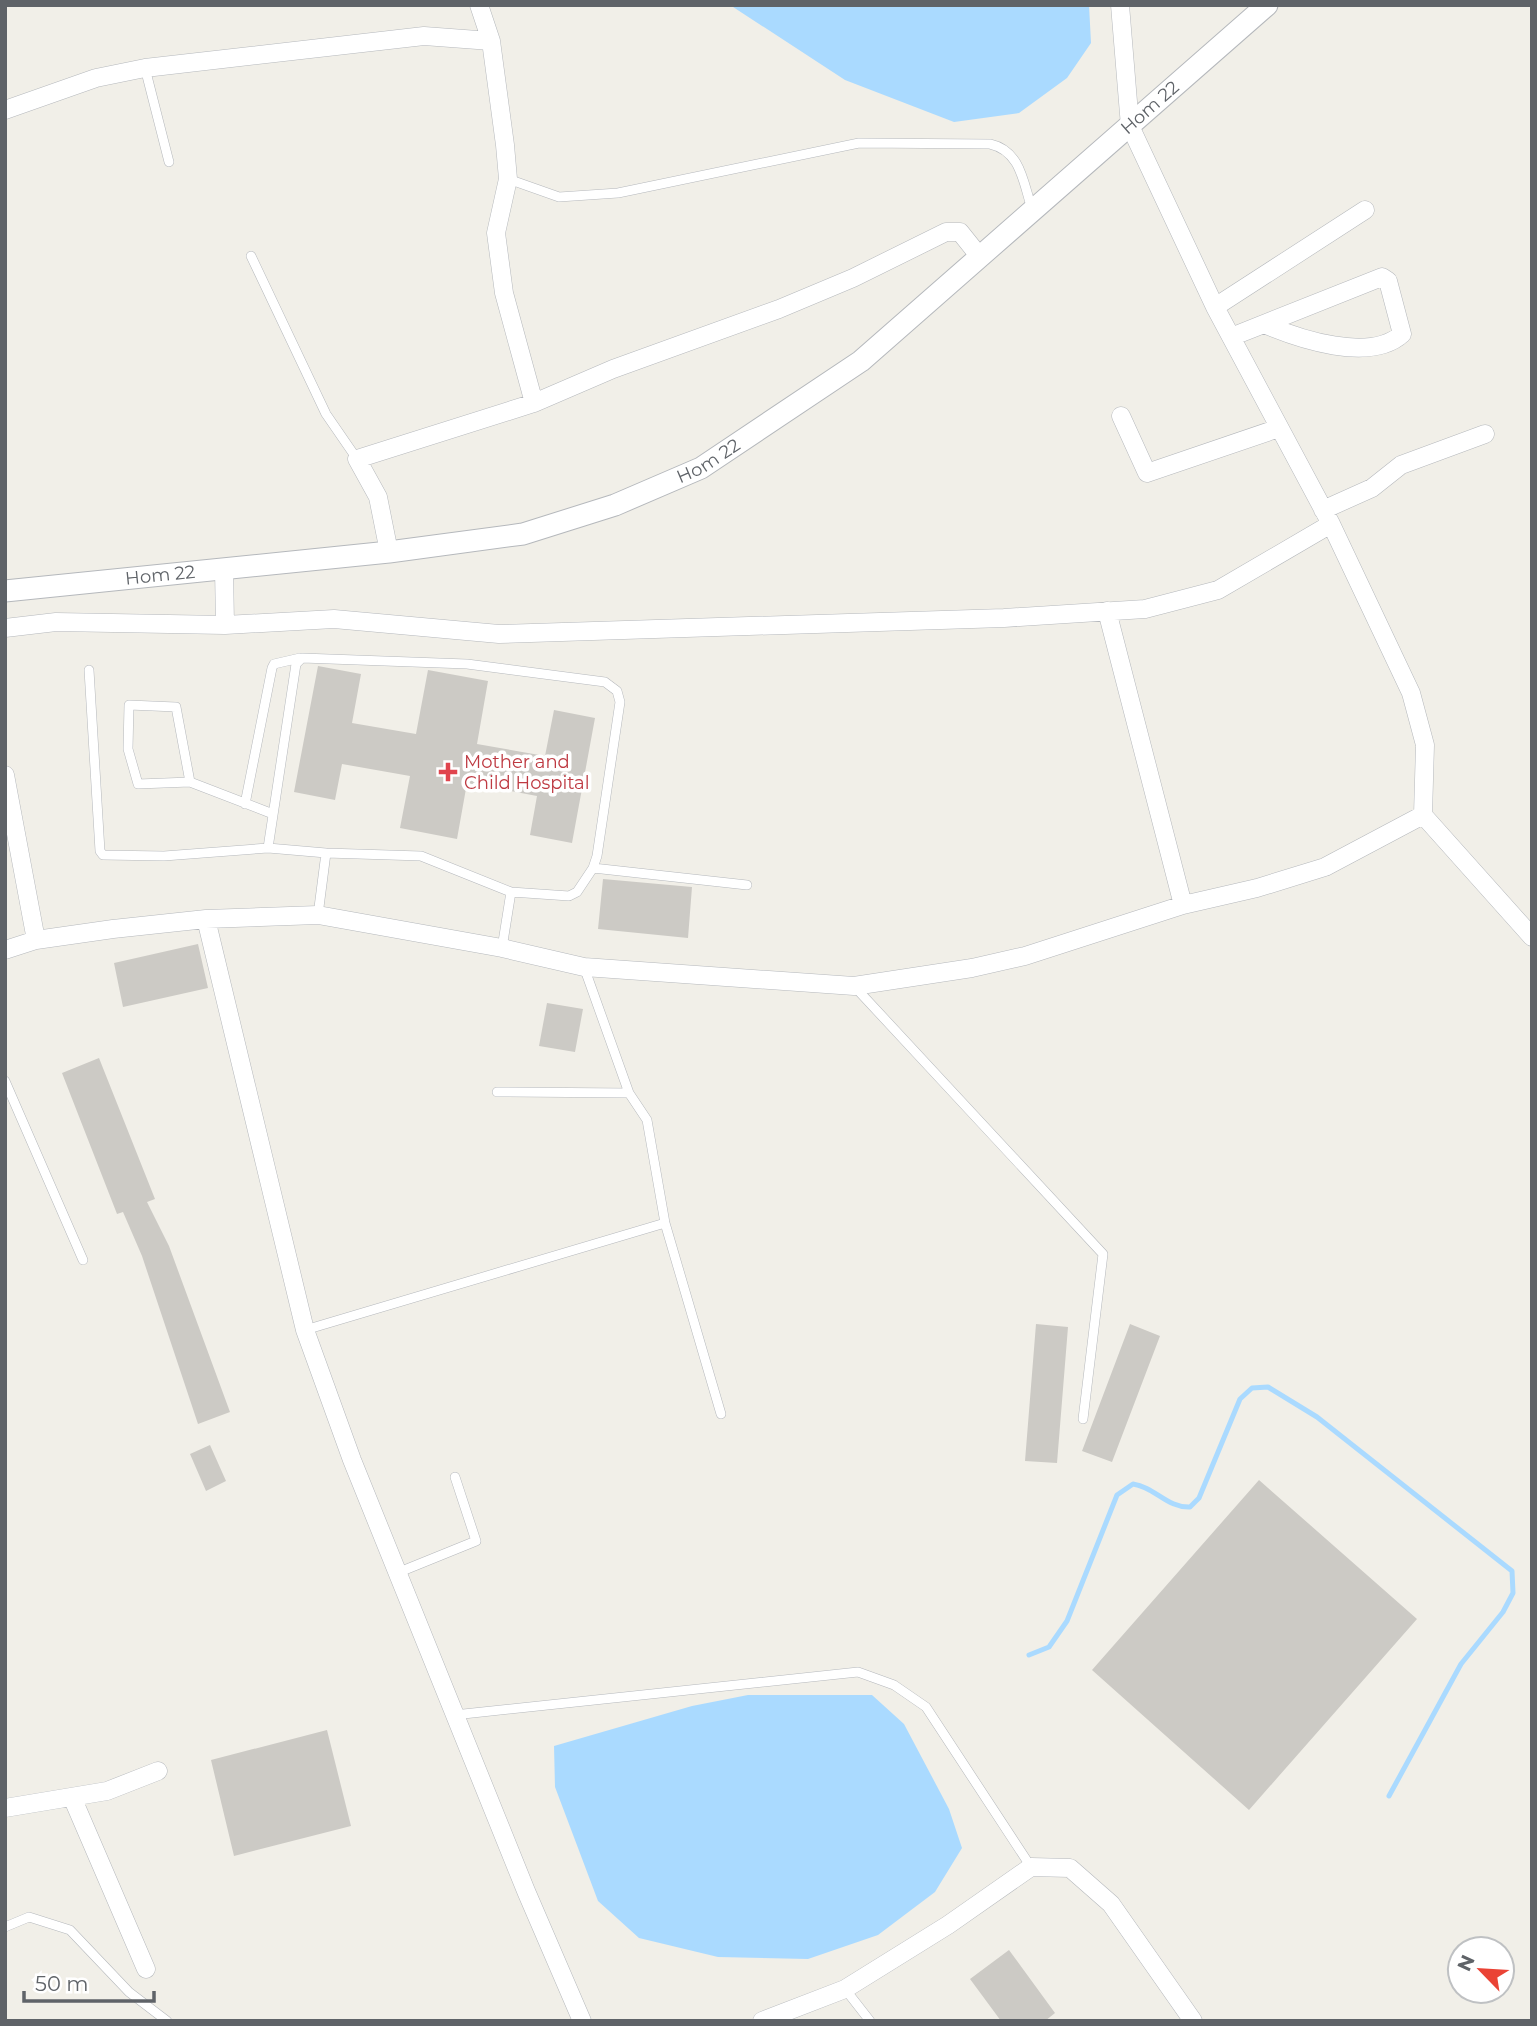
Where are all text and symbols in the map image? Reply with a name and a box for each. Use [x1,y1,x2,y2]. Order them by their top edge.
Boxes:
street label: Hom 22 [1116,76,1184,139]
street label: Hom 22 [673,434,744,488]
street label: Hom 22 [124,561,196,590]
place label: Mother and Child Hospital [464,751,590,794]
marker: Mother and Child Hospital [438,762,458,782]
north arrow [1446,1935,1516,2005]
text: N [1452,1951,1480,1975]
scale bar [24,1960,154,2004]
text: 50 m [35,1971,89,1996]

